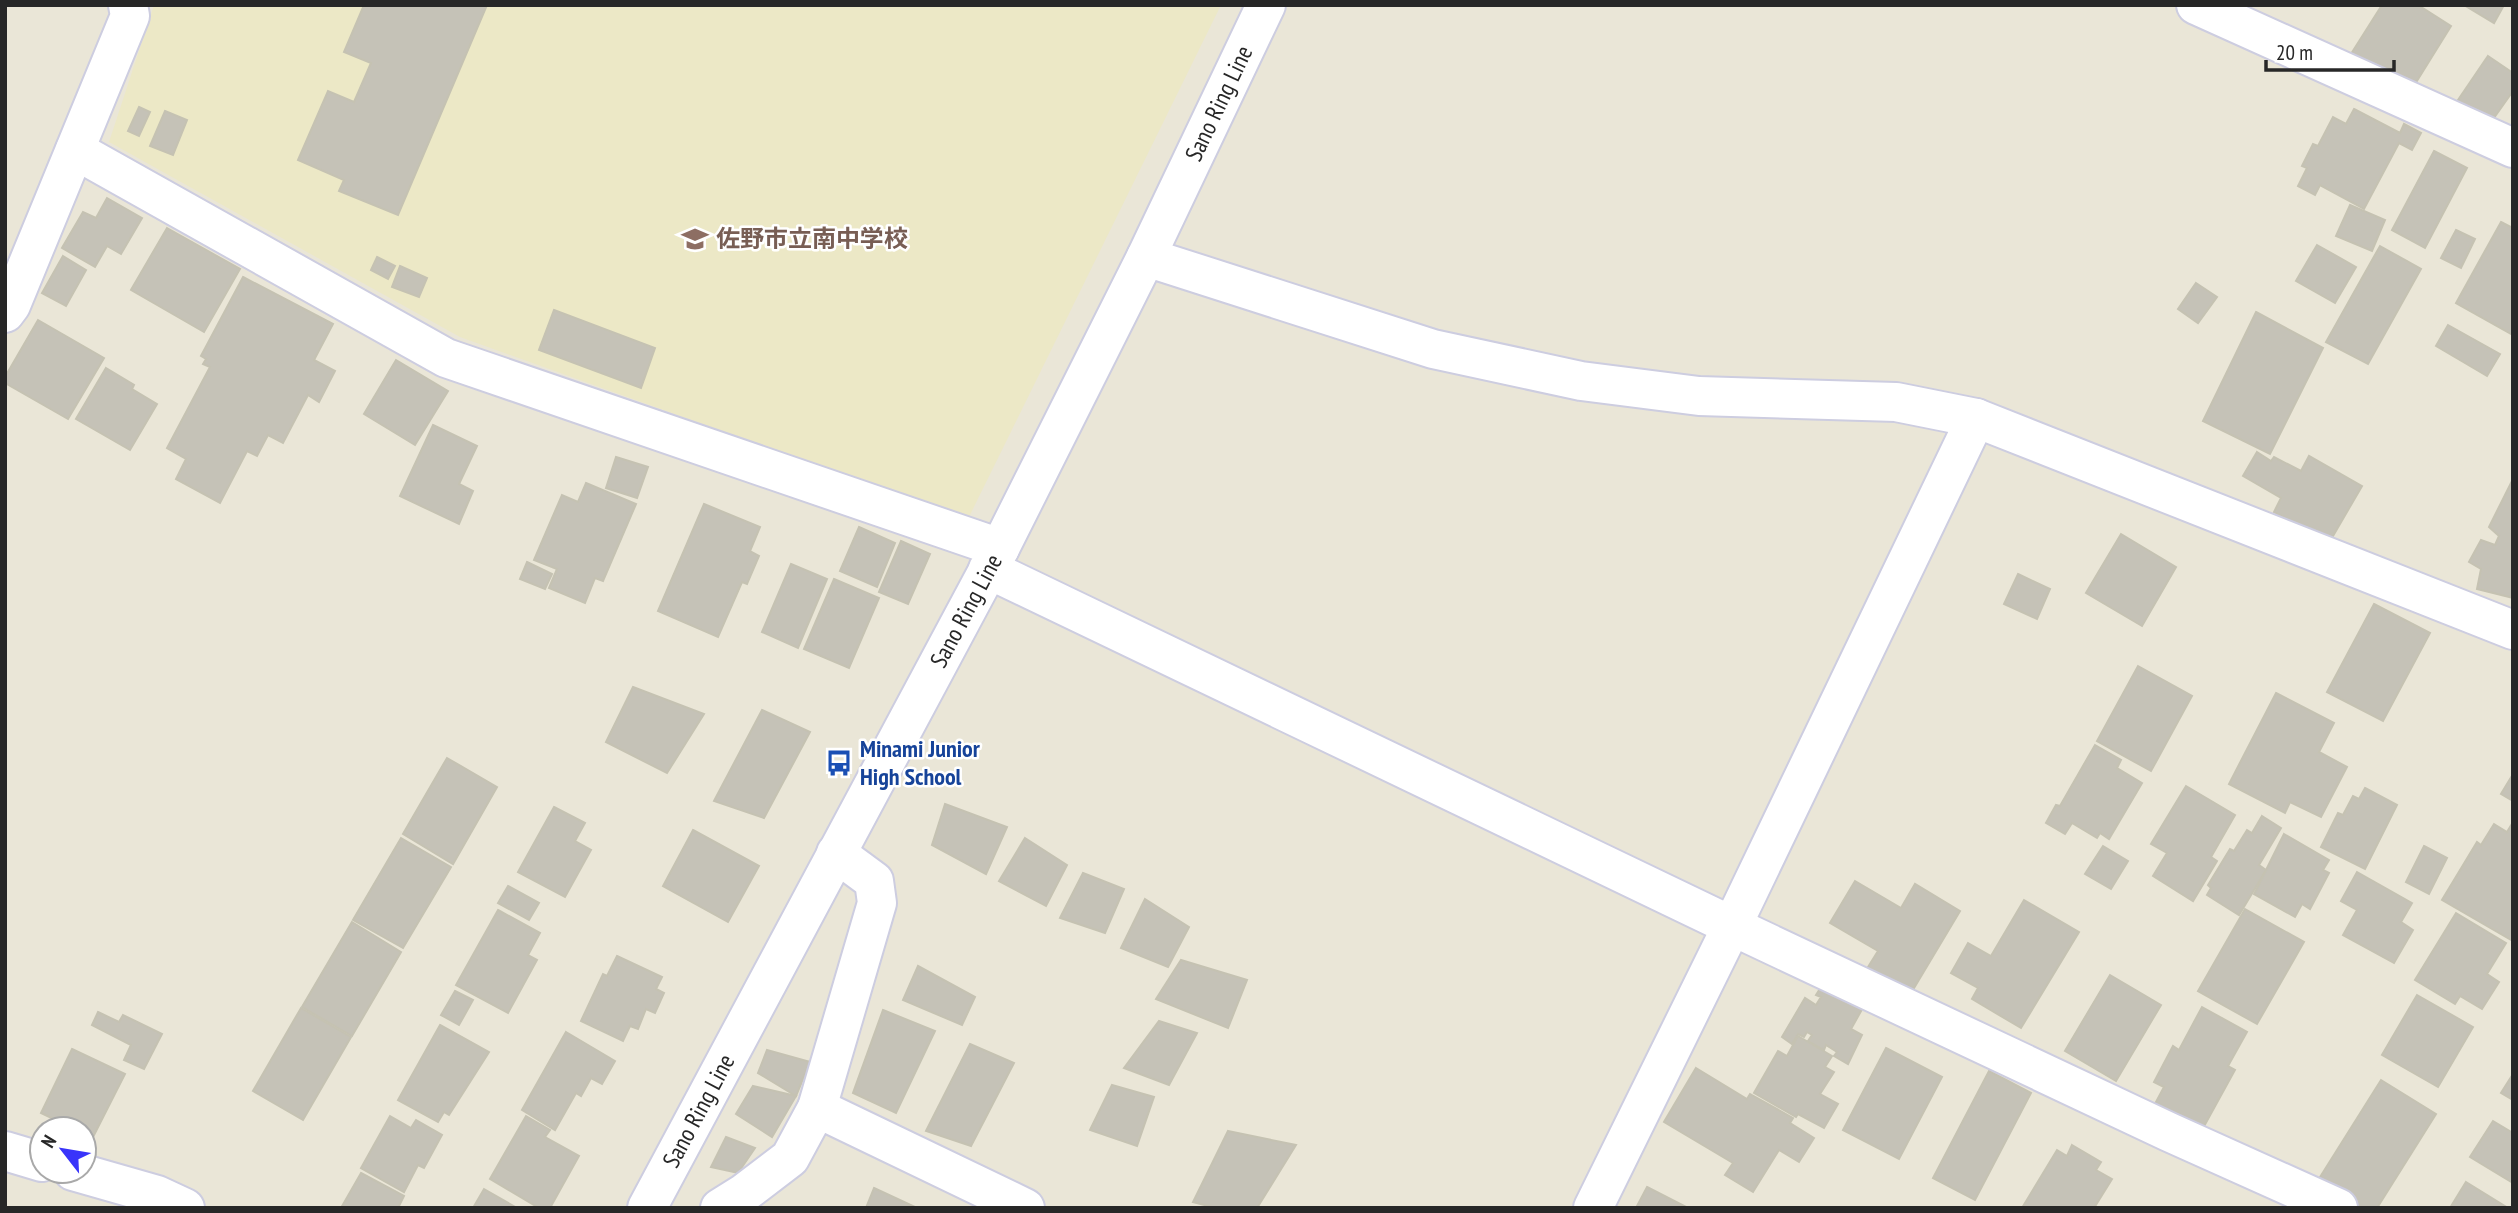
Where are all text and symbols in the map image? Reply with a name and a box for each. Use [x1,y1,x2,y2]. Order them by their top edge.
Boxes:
scale bar [2266,28,2394,72]
text: 20 m [2276,39,2313,66]
street label: Sano Ring Line [1178,41,1259,166]
place label: 佐野市立南中学校 [716,223,908,254]
school or university icon: 佐野市立南中学校 [680,224,710,254]
street label: Sano Ring Line [923,549,1009,673]
place label: Minami Junior High School [860,733,981,792]
bus stop icon: Minami Junior High School [824,748,854,778]
street label: Sano Ring Line [655,1049,741,1173]
north arrow [28,1115,98,1185]
text: N [35,1131,61,1152]

